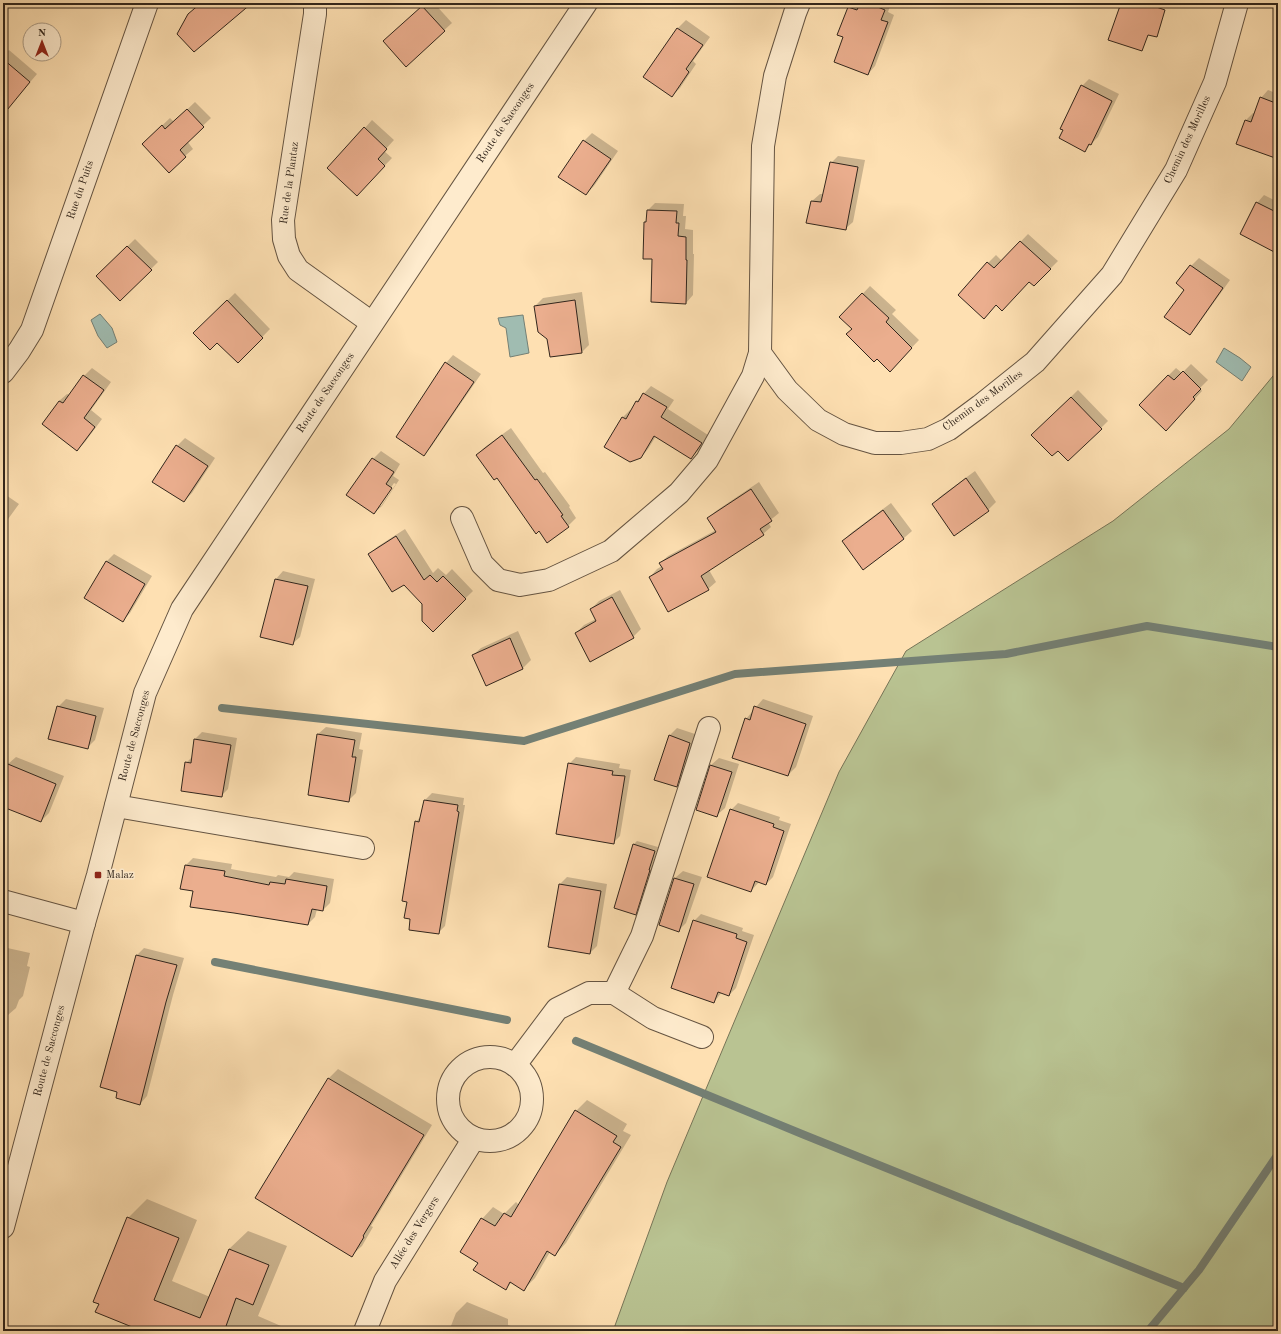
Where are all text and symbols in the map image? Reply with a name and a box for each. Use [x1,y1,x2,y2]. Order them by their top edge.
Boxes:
north arrow [22,22,62,62]
text: N [38,28,47,39]
street label: Route de Sacconges [475,81,537,165]
street label: Chemin des Morilles [1163,94,1213,186]
street label: Rue de la Plantaz [279,141,301,225]
street label: Rue du Puits [66,159,96,221]
street label: Route de Sacconges [295,351,357,435]
street label: Chemin des Morilles [941,368,1025,434]
street label: Route de Sacconges [118,689,153,783]
marker: Malaz [93,870,103,880]
place label: Malaz [106,870,134,881]
street label: Route de Sacconges [33,1004,68,1098]
street label: Allée des Vergers [388,1194,442,1271]

